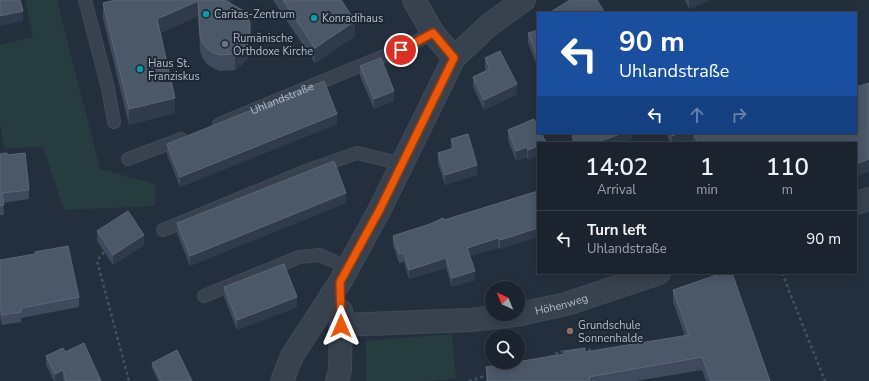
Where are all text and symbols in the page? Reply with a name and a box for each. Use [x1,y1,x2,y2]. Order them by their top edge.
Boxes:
place label: Caritas-Zentrum [214,7,295,22]
marker: Caritas-Zentrum [201,9,211,19]
place label: Konradihaus [322,11,383,26]
marker: Konradihaus [309,13,319,23]
text: 90 m [619,23,685,61]
icon: left [553,28,605,80]
place label: Rumänische Orthdoxe Kirche [233,31,313,59]
pin [384,33,418,67]
marker: Rumänische Orthdoxe Kirche [220,39,230,49]
icon: arrive [390,39,412,61]
place label: Haus St. Franziskus [148,56,200,84]
text: Uhlandstraße [619,59,729,83]
marker: Haus St. Franziskus [135,64,145,74]
street label: Uhlandstraße [248,79,316,118]
icon: left [644,104,666,126]
icon: ahead [686,104,708,126]
icon: right [728,104,750,126]
text: 14:02 [585,151,648,183]
text: 1 [700,151,714,183]
text: 110 [766,151,809,183]
text: Arrival [597,181,636,199]
text: min [696,181,718,199]
text: m [782,181,793,199]
text: Turn left [587,220,646,240]
icon: left [553,228,575,250]
text: 90 m [806,229,841,249]
text: Uhlandstraße [587,240,667,258]
north arrow [485,281,525,321]
map controls [485,281,525,369]
street label: Höhenweg [534,290,590,319]
position arrow [320,305,362,347]
place label: Grundschule Sonnenhalde [578,318,643,346]
marker: Grundschule Sonnenhalde [565,326,575,336]
button: search [485,329,525,369]

